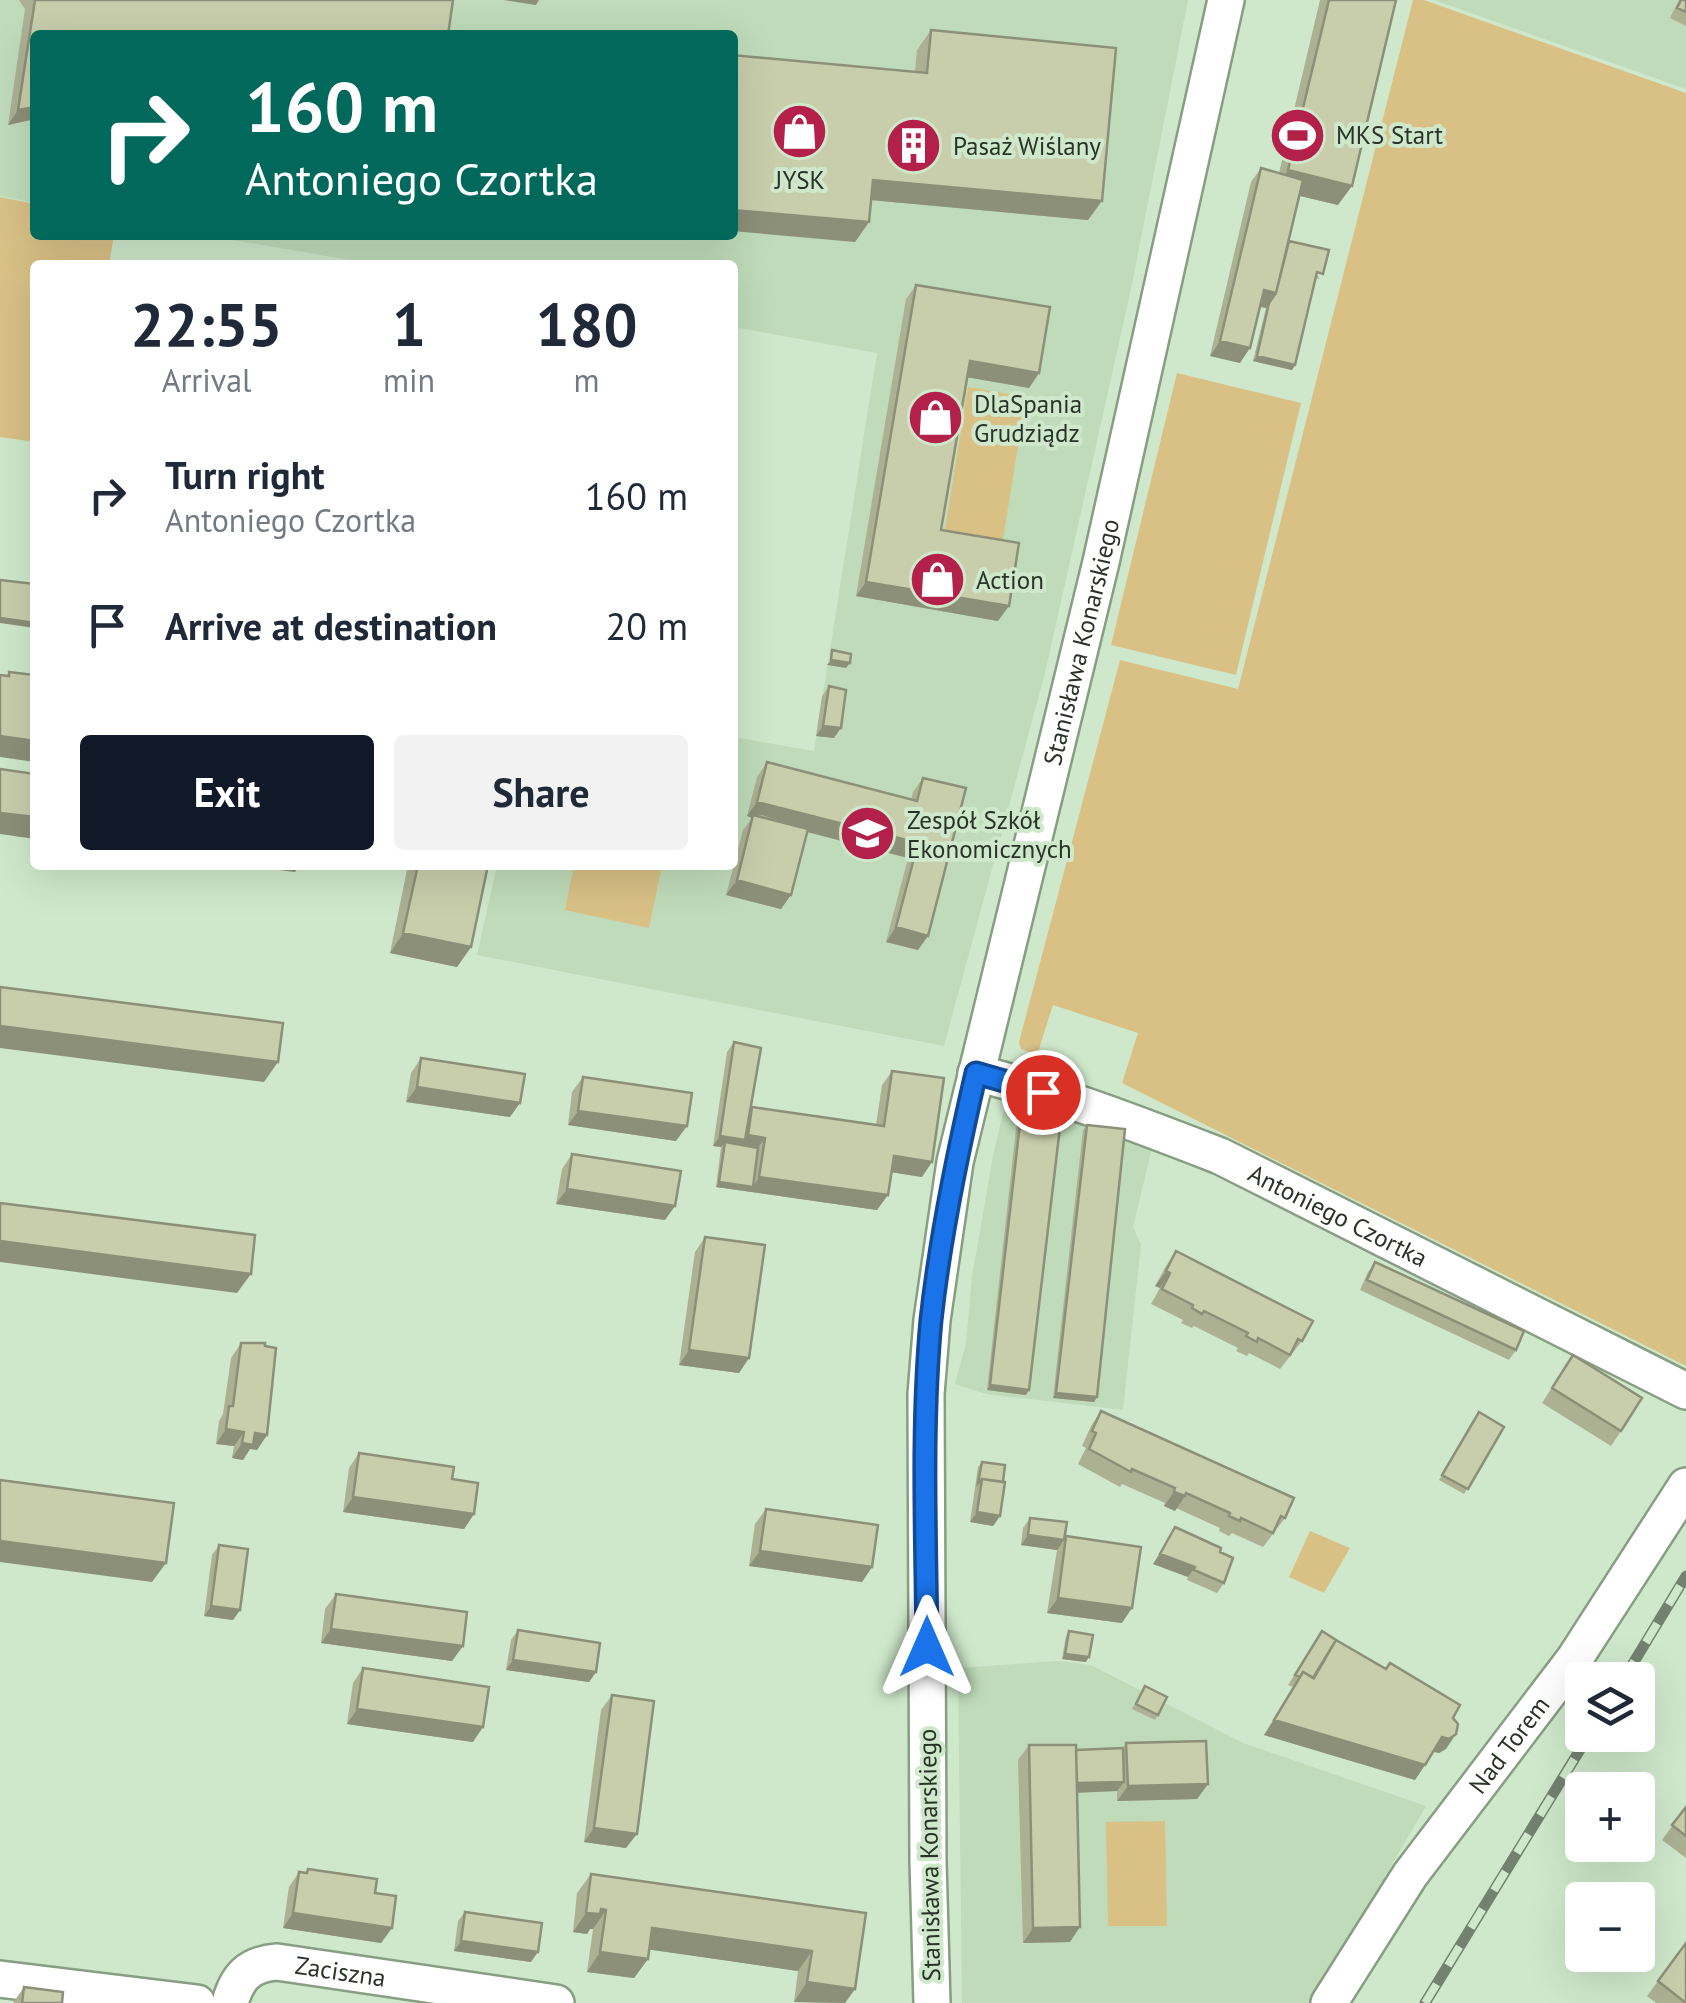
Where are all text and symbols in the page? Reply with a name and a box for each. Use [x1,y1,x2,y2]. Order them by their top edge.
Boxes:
text: 160 m [245,61,438,151]
icon: right [80,70,210,200]
shop icon: JYSK [770,101,830,161]
sports icon: MKS Start [1267,105,1327,165]
building icon: Pasaż Wiślany [884,116,944,176]
place label: MKS Start [1336,119,1443,151]
place label: Pasaż Wiślany [953,130,1101,162]
text: Antoniego Czortka [245,149,598,207]
place label: JYSK [774,164,825,196]
text: 22:55 [130,285,283,363]
text: 1 [392,285,426,363]
text: 180 [536,285,638,363]
text: Arrival [162,359,251,401]
text: min [383,359,435,401]
text: m [574,359,600,401]
shop icon: DlaSpania Grudziądz [905,388,965,448]
place label: DlaSpania Grudziądz [974,388,1082,449]
text: Turn right [165,450,325,499]
icon: right [80,468,135,523]
text: 160 m [585,471,688,520]
text: Antoniego Czortka [165,499,416,541]
street label: Stanisława Konarskiego [1036,516,1126,769]
shop icon: Action [907,550,967,610]
place label: Action [976,564,1044,596]
icon: arrive [80,598,135,653]
text: Arrive at destination [165,601,497,650]
text: 20 m [606,601,688,650]
button: Exit [80,735,374,850]
button: Share [394,735,688,850]
school or university icon: Zespół Szkół Ekonomicznych [838,804,898,864]
place label: Zespół Szkół Ekonomicznych [907,804,1072,865]
pin [1001,1050,1086,1135]
icon: arrive [1016,1065,1071,1120]
street label: Antoniego Czortka [1243,1157,1433,1274]
position arrow [875,1595,979,1699]
map controls [1565,1662,1655,1972]
button: layers [1565,1662,1655,1752]
street label: Nad Torem [1462,1690,1556,1800]
street label: Stanisława Konarskiego [911,1728,947,1982]
button: + [1565,1772,1655,1862]
button: − [1565,1882,1655,1972]
street label: Zaciszna [293,1949,388,1994]

